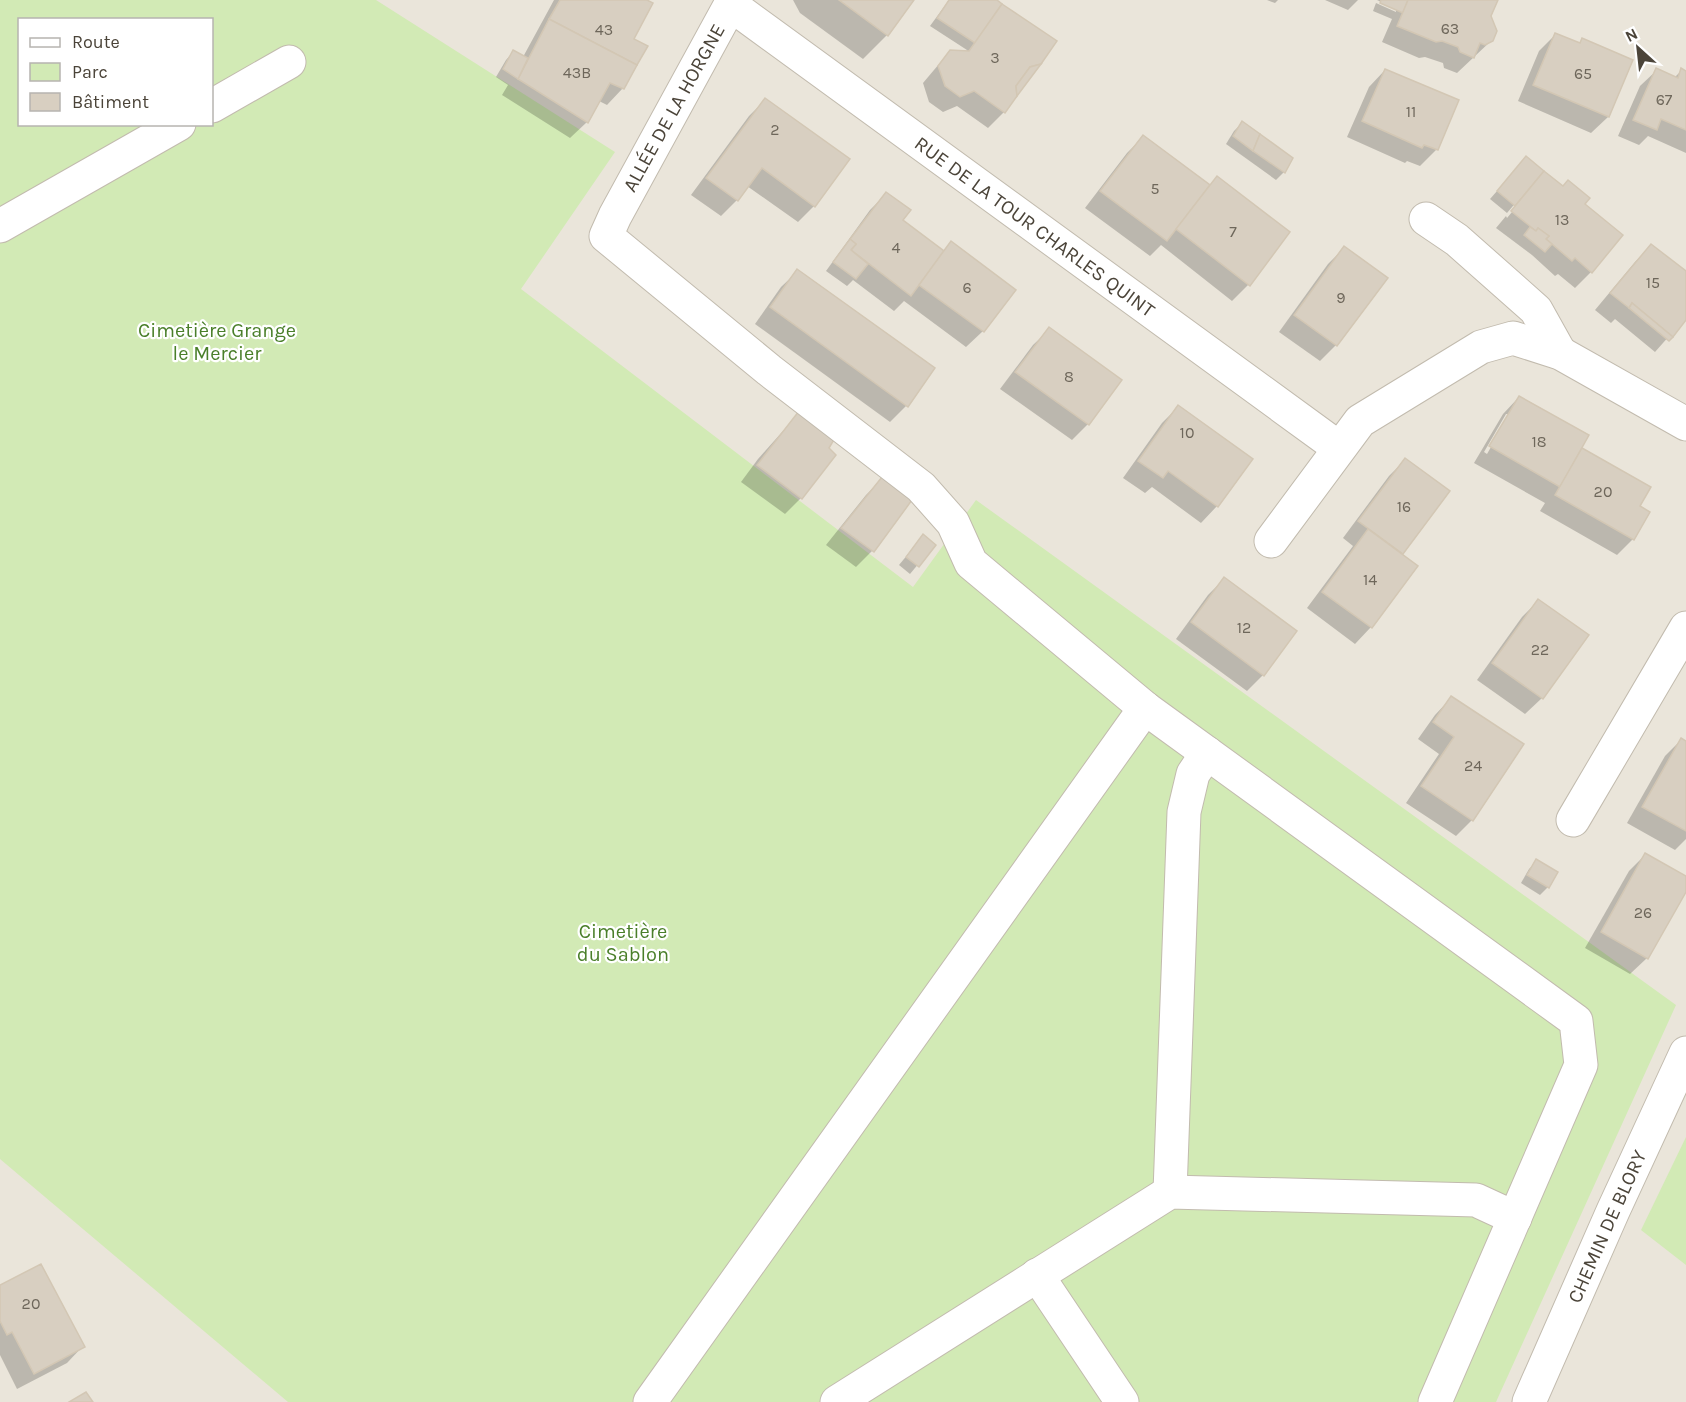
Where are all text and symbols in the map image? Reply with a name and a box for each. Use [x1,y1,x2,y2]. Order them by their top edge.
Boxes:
legend [18,18,213,126]
north arrow [1608,18,1668,78]
street label: ALLÉE DE LA HORGNE [617,19,730,196]
house number: 63 [1441,19,1459,38]
house number: 43 [595,20,613,39]
text: N [1622,24,1641,46]
text: Route [72,31,120,53]
house number: 3 [990,48,1000,67]
text: Parc [72,61,108,83]
house number: 43B [563,63,591,82]
house number: 65 [1574,64,1592,83]
house number: 67 [1656,90,1673,109]
text: Bâtiment [72,91,149,113]
house number: 11 [1406,102,1416,121]
house number: 2 [770,120,780,139]
street label: RUE DE LA TOUR CHARLES QUINT [910,131,1159,322]
house number: 5 [1150,179,1160,198]
house number: 13 [1555,210,1569,229]
house number: 7 [1229,222,1237,241]
house number: 4 [892,238,901,257]
house number: 15 [1646,273,1660,292]
house number: 6 [962,278,972,297]
house number: 9 [1336,288,1346,307]
park label: Cimetière Grange le Mercier [138,319,296,365]
house number: 8 [1064,367,1074,386]
house number: 10 [1180,423,1194,442]
house number: 18 [1531,432,1547,451]
house number: 20 [1594,482,1612,501]
house number: 16 [1397,497,1411,516]
house number: 14 [1363,570,1377,589]
house number: 12 [1237,618,1251,637]
house number: 22 [1531,640,1549,659]
house number: 24 [1464,756,1482,775]
house number: 26 [1634,903,1652,922]
park label: Cimetière du Sablon [577,920,669,966]
street label: CHEMIN DE BLORY [1563,1146,1651,1306]
house number: 20 [22,1294,40,1313]

